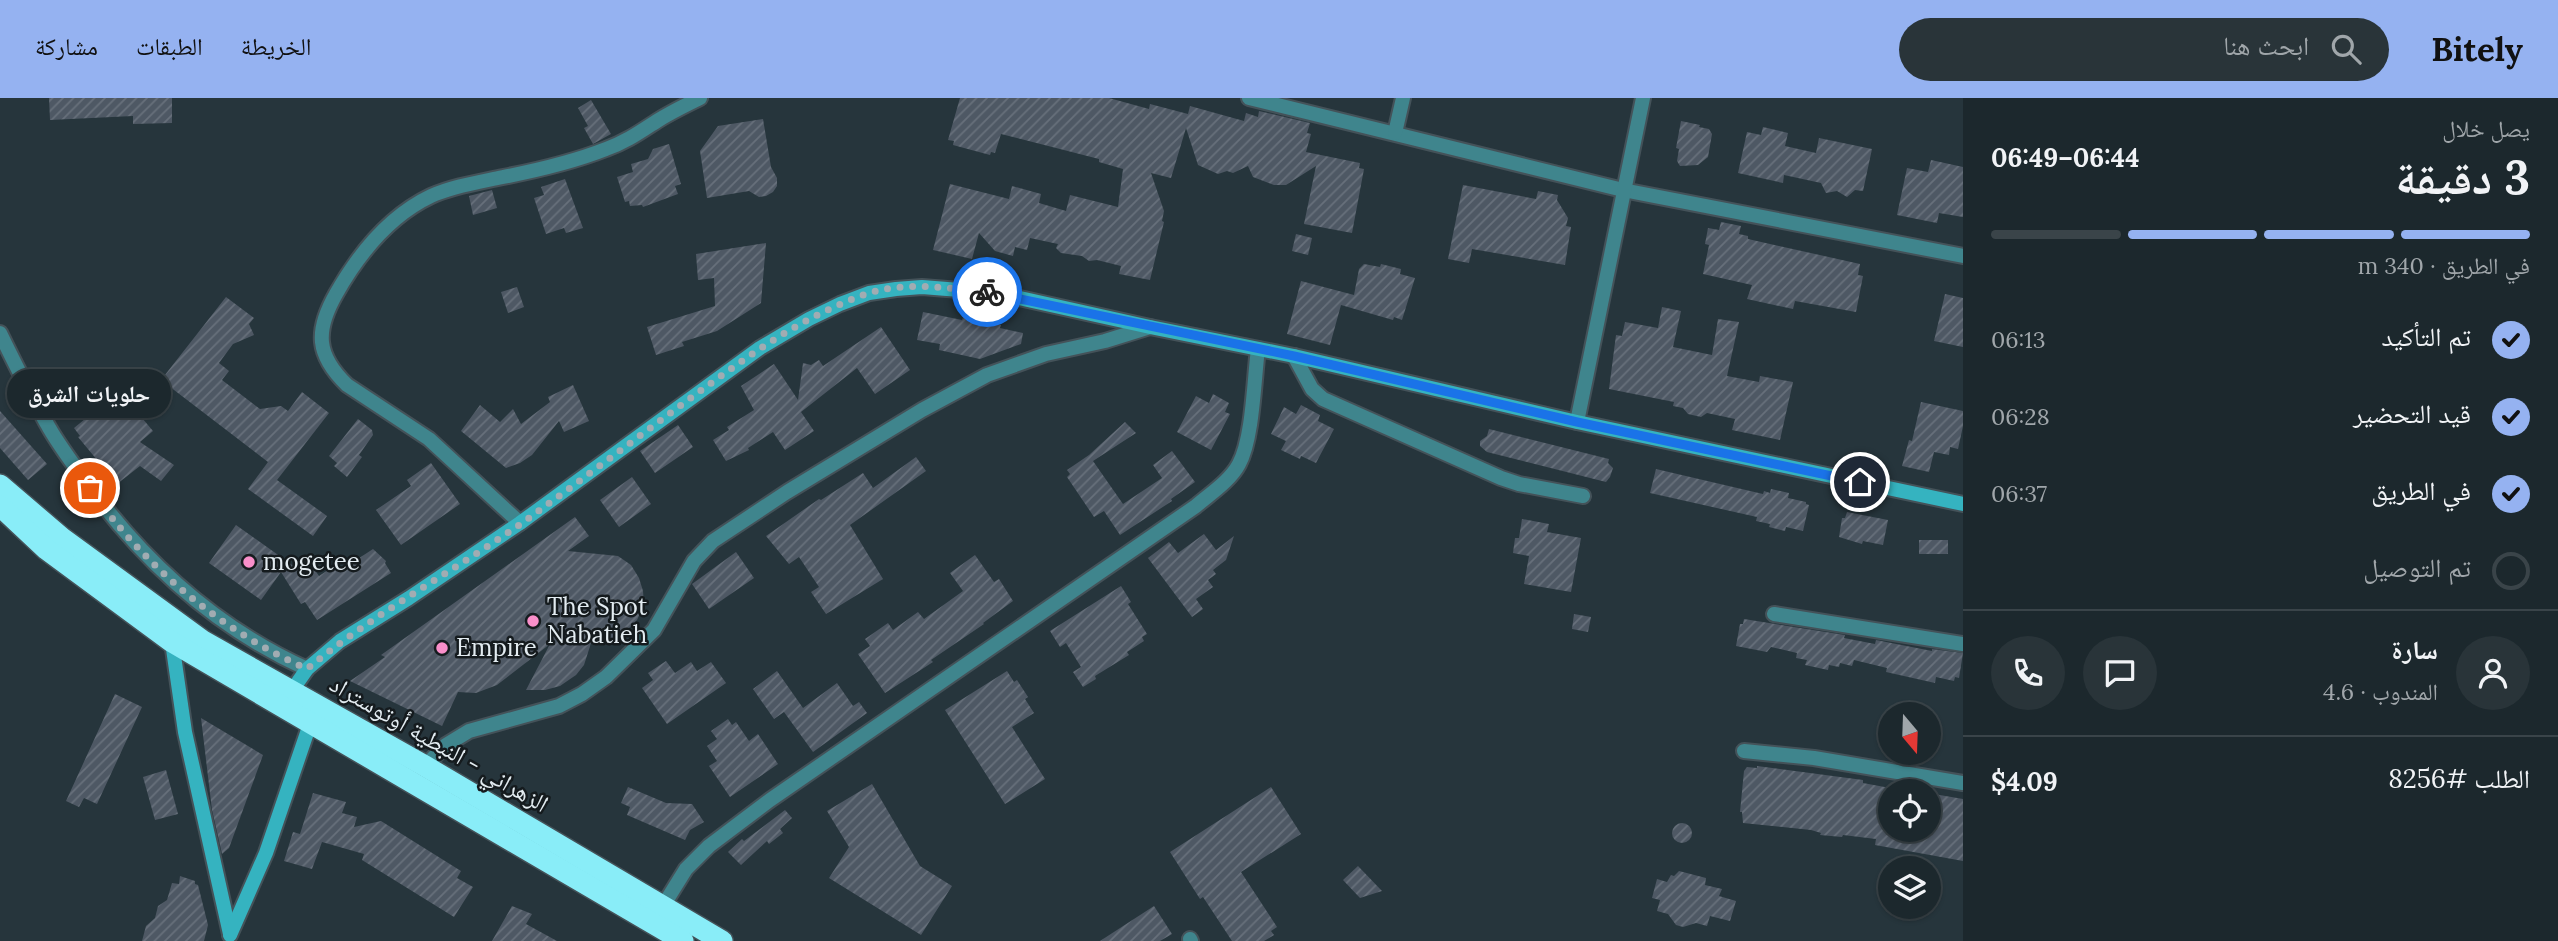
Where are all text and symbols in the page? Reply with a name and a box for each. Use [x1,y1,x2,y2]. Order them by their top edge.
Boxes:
search box [1899,18,2389,81]
text: Bitely [2431,28,2523,70]
text: ابحث هنا [2223,29,2309,62]
icon: search [2327,30,2365,68]
text: مشاركة [35,31,98,62]
text: الطبقات [136,31,203,62]
text: الخريطة [241,31,311,62]
text: يصل خلال [2442,114,2530,143]
text: 06:44–06:49 [1991,141,2140,174]
text: 3 دقيقة [2396,148,2530,207]
text: في الطريق · 340 m [2358,251,2530,280]
courier [952,257,1022,327]
icon: bike [968,273,1006,311]
text: تم التأكيد [2381,320,2471,353]
icon: check [2492,321,2530,359]
text: 06:13 [1991,325,2046,354]
callout: حلويات الشرق [8,369,172,418]
text: حلويات الشرق [28,379,150,408]
text: قيد التحضير [2353,397,2471,430]
icon: check [2492,398,2530,436]
text: 06:28 [1991,402,2050,431]
pin [1830,452,1890,512]
pin [60,458,120,518]
icon: home [1841,463,1879,501]
icon: bag [71,469,109,507]
text: في الطريق [2371,474,2471,507]
icon: check [2492,475,2530,513]
text: 06:37 [1991,479,2047,508]
place label: mogetee [263,546,360,577]
text: تم التوصيل [2363,551,2471,584]
marker: mogetee [241,554,257,570]
place label: The Spot Nabatieh [547,591,648,650]
marker: The Spot Nabatieh [525,613,541,629]
place label: Empire [456,632,537,663]
text: سارة [2391,633,2438,666]
button: phone [1991,636,2065,710]
button: chat [2083,636,2157,710]
button: person [2456,636,2530,710]
marker: Empire [434,640,450,656]
street label: الزهراني - النبطية أوتوستراد [322,668,554,822]
text: المندوب · 4.6 [2323,677,2438,706]
north arrow [1878,702,1941,765]
map controls [1878,702,1941,919]
text: الطلب #8256 [2388,762,2530,795]
text: $4.09 [1991,765,2058,798]
button: locate [1878,779,1941,842]
button: layers [1878,856,1941,919]

